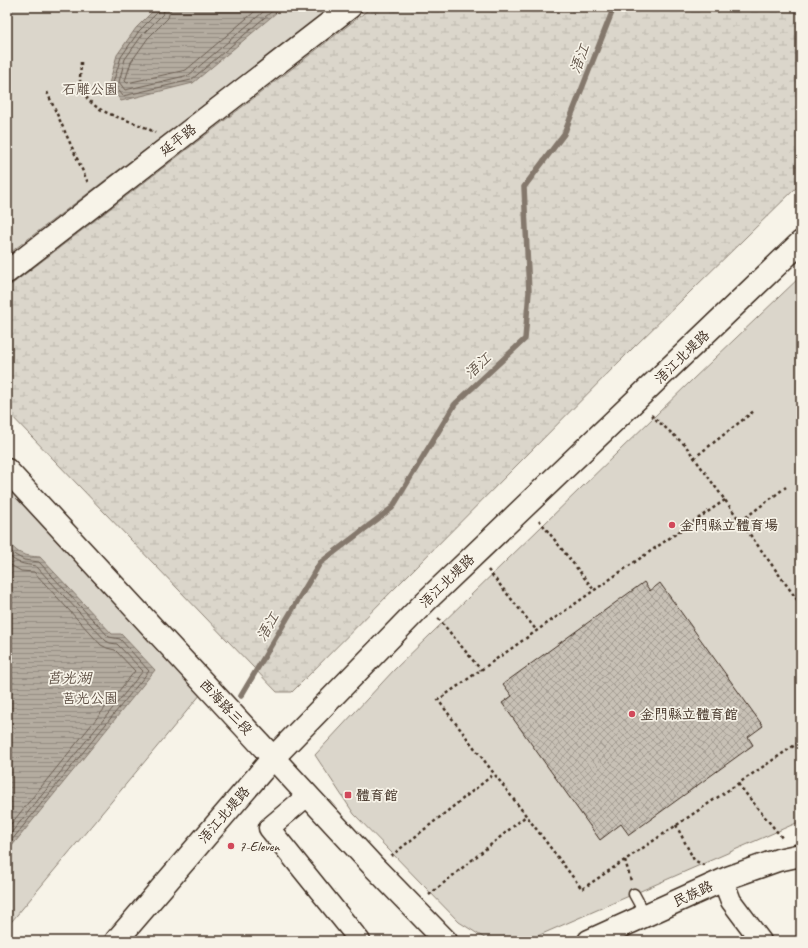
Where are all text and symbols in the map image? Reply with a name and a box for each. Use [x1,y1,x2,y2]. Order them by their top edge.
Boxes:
water label: 浯江 [566,41,595,76]
park label: 石雕公園 [62,81,118,98]
street label: 延平路 [156,120,200,160]
street label: 浯江北堤路 [651,327,713,387]
water label: 浯江 [460,348,496,383]
place label: 金門縣立體育場 [680,517,778,534]
marker: 金門縣立體育場 [667,520,677,530]
street label: 浯江北堤路 [416,551,478,611]
water label: 浯江 [252,608,284,645]
water label: 莒光湖 [46,669,93,688]
street label: 西海路三段 [196,676,256,738]
park label: 莒光公園 [62,690,118,707]
place label: 金門縣立體育館 [640,706,738,723]
marker: 金門縣立體育館 [627,709,637,719]
street label: 浯江北堤路 [195,783,253,847]
place label: 體育館 [356,787,398,804]
marker: 體育館 [343,790,353,800]
place label: 7-Eleven [239,838,280,855]
marker: 7-Eleven [226,841,236,851]
street label: 民族路 [670,877,716,911]

